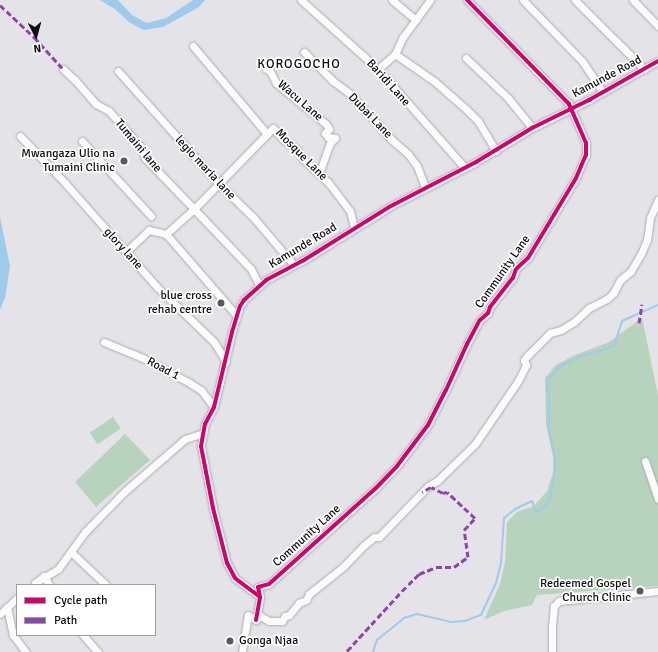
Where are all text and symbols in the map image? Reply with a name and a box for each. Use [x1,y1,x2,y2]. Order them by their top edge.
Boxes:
north arrow [16,16,56,56]
text: N [33,42,42,55]
street label: Kamunde Road [570,53,644,101]
district label: KOROGOCHO [257,56,341,72]
street label: Baridi Lane [363,57,413,109]
street label: Wacu Lane [274,77,326,125]
street label: Dubai Lane [345,90,395,142]
street label: Tumaini lane [112,116,164,176]
street label: Mosque Lane [272,126,330,184]
street label: legio maria lane [172,133,238,203]
place label: Mwangaza Ulio na Tumaini Clinic [21,147,115,175]
marker: Mwangaza Ulio na Tumaini Clinic [118,155,130,167]
street label: Kamunde Road [266,220,340,272]
street label: glory lane [101,225,145,273]
street label: Community Lane [472,233,534,311]
place label: blue cross rehab centre [148,289,212,317]
marker: blue cross rehab centre [215,297,227,309]
street label: Road 1 [144,354,182,384]
street label: Community Lane [270,502,344,570]
place label: Redeemed Gospel Church Clinic [540,577,631,605]
legend [16,584,156,636]
marker: Redeemed Gospel Church Clinic [634,585,646,597]
text: Cycle path [54,593,107,608]
text: Path [54,613,77,628]
place label: Gonga Njaa [239,634,298,648]
marker: Gonga Njaa [224,635,236,647]

